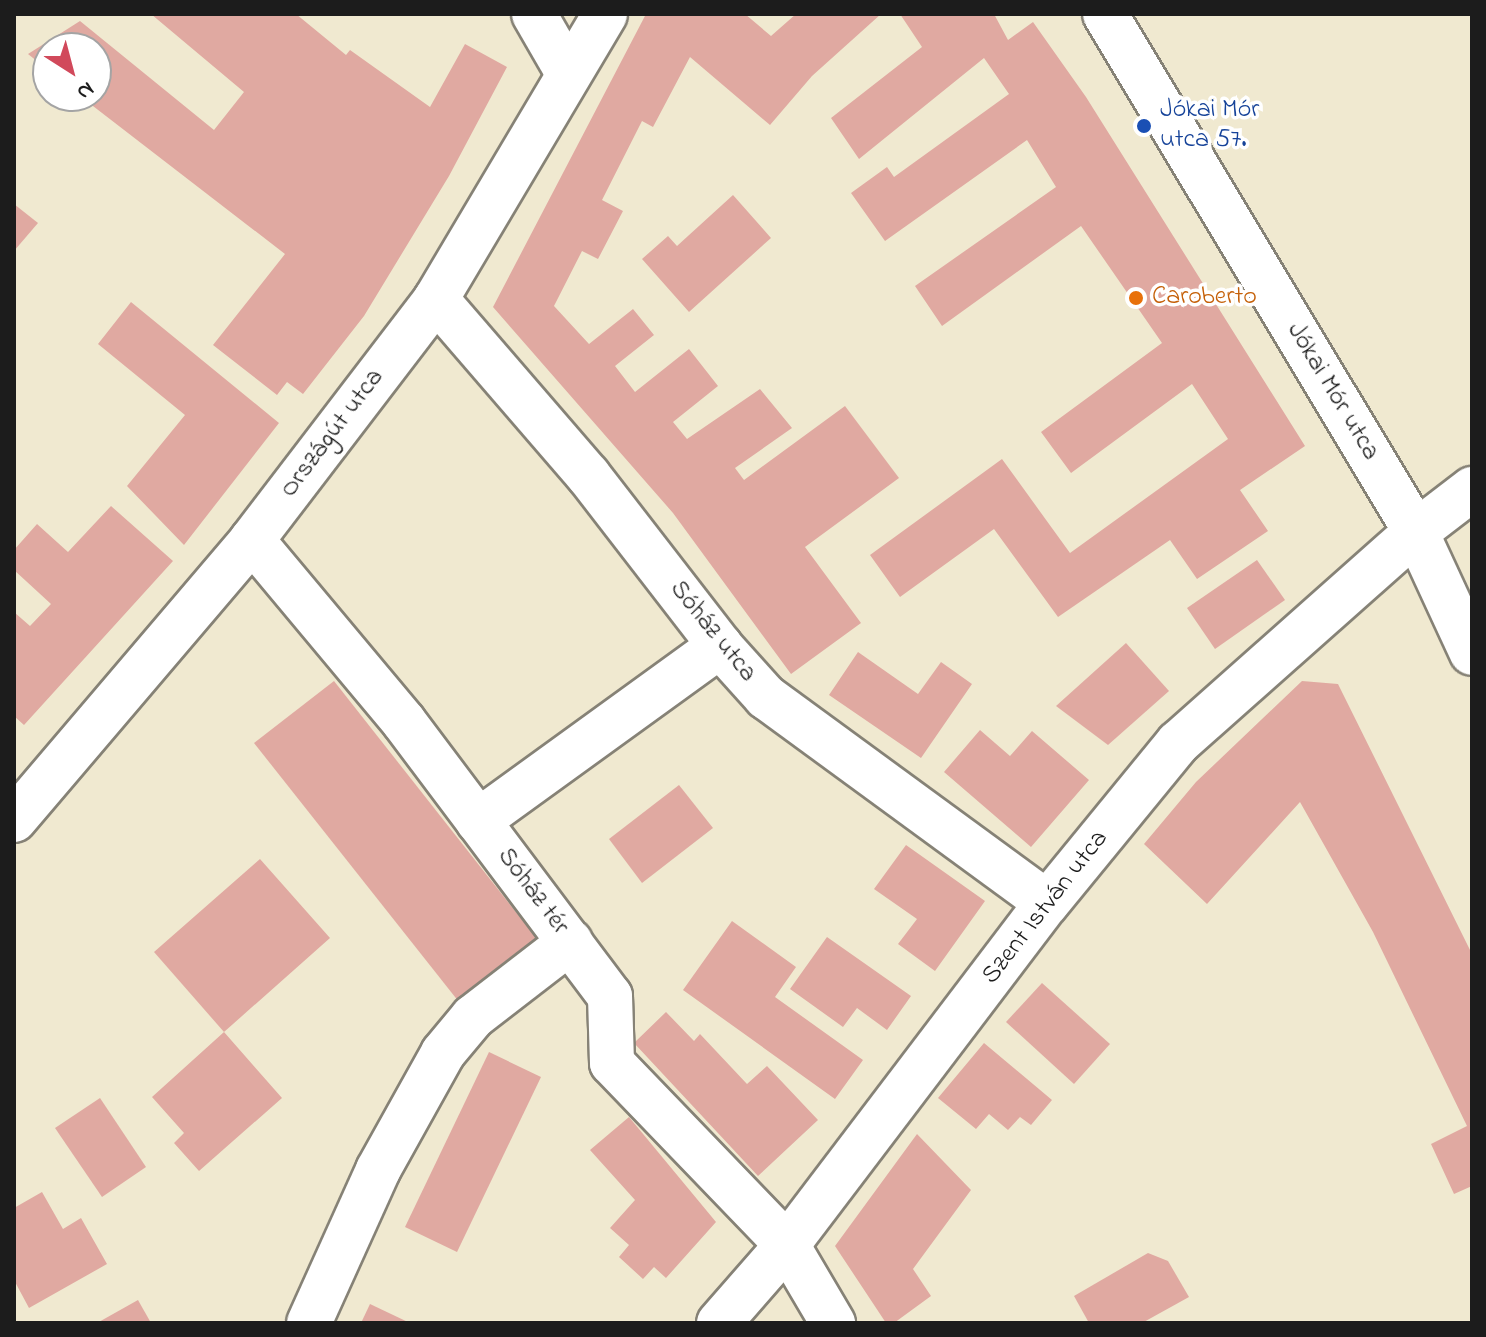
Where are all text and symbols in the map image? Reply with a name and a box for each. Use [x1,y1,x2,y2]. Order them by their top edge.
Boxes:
north arrow [32,32,112,112]
text: N [70,72,100,107]
place label: Jókai Mór utca 57. [1160,95,1259,156]
marker: Jókai Mór utca 57. [1135,117,1153,135]
place label: Caroberto [1152,282,1257,314]
marker: Caroberto [1127,289,1145,307]
street label: Jókai Mór utca [1279,318,1385,466]
street label: Országút utca [274,363,392,505]
street label: Sóház utca [662,575,762,689]
street label: Szent István utca [976,825,1116,991]
street label: Sóház tér [489,842,575,942]

